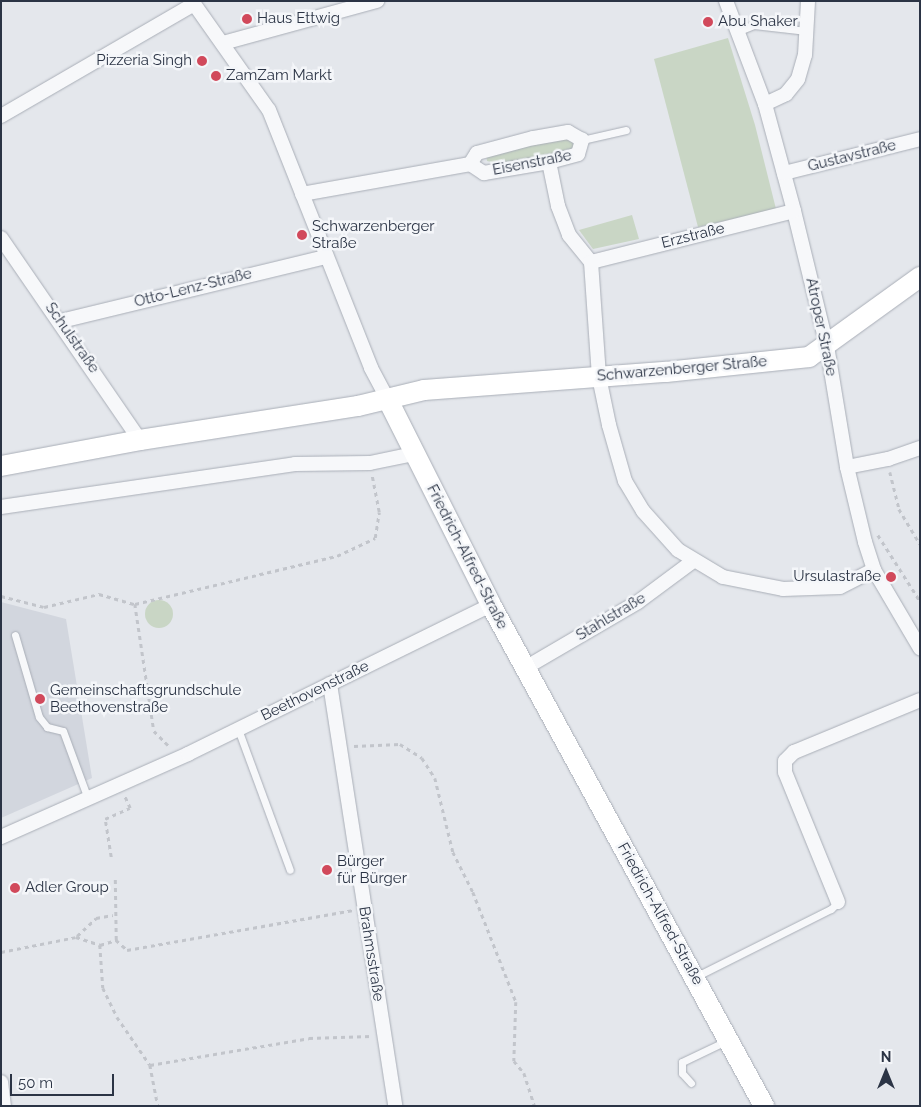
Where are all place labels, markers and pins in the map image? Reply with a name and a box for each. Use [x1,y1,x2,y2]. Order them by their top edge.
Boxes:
place label: Haus Ettwig [257,10,340,28]
marker: Haus Ettwig [241,13,253,25]
place label: Abu Shaker [718,13,798,31]
marker: Abu Shaker [702,16,714,28]
place label: Pizzeria Singh [96,52,192,70]
marker: Pizzeria Singh [196,55,208,67]
place label: ZamZam Markt [226,67,332,85]
marker: ZamZam Markt [210,70,222,82]
place label: Schwarzenberger Straße [312,217,435,252]
marker: Schwarzenberger Straße [296,229,308,241]
place label: Ursulastraße [793,568,881,586]
marker: Ursulastraße [885,571,897,583]
place label: Gemeinschaftsgrundschule Beethovenstraße [50,681,241,716]
marker: Gemeinschaftsgrundschule Beethovenstraße [34,693,46,705]
place label: Bürger für Bürger [337,852,407,887]
marker: Bürger für Bürger [321,864,333,876]
place label: Adler Group [25,879,109,897]
marker: Adler Group [9,882,21,894]

